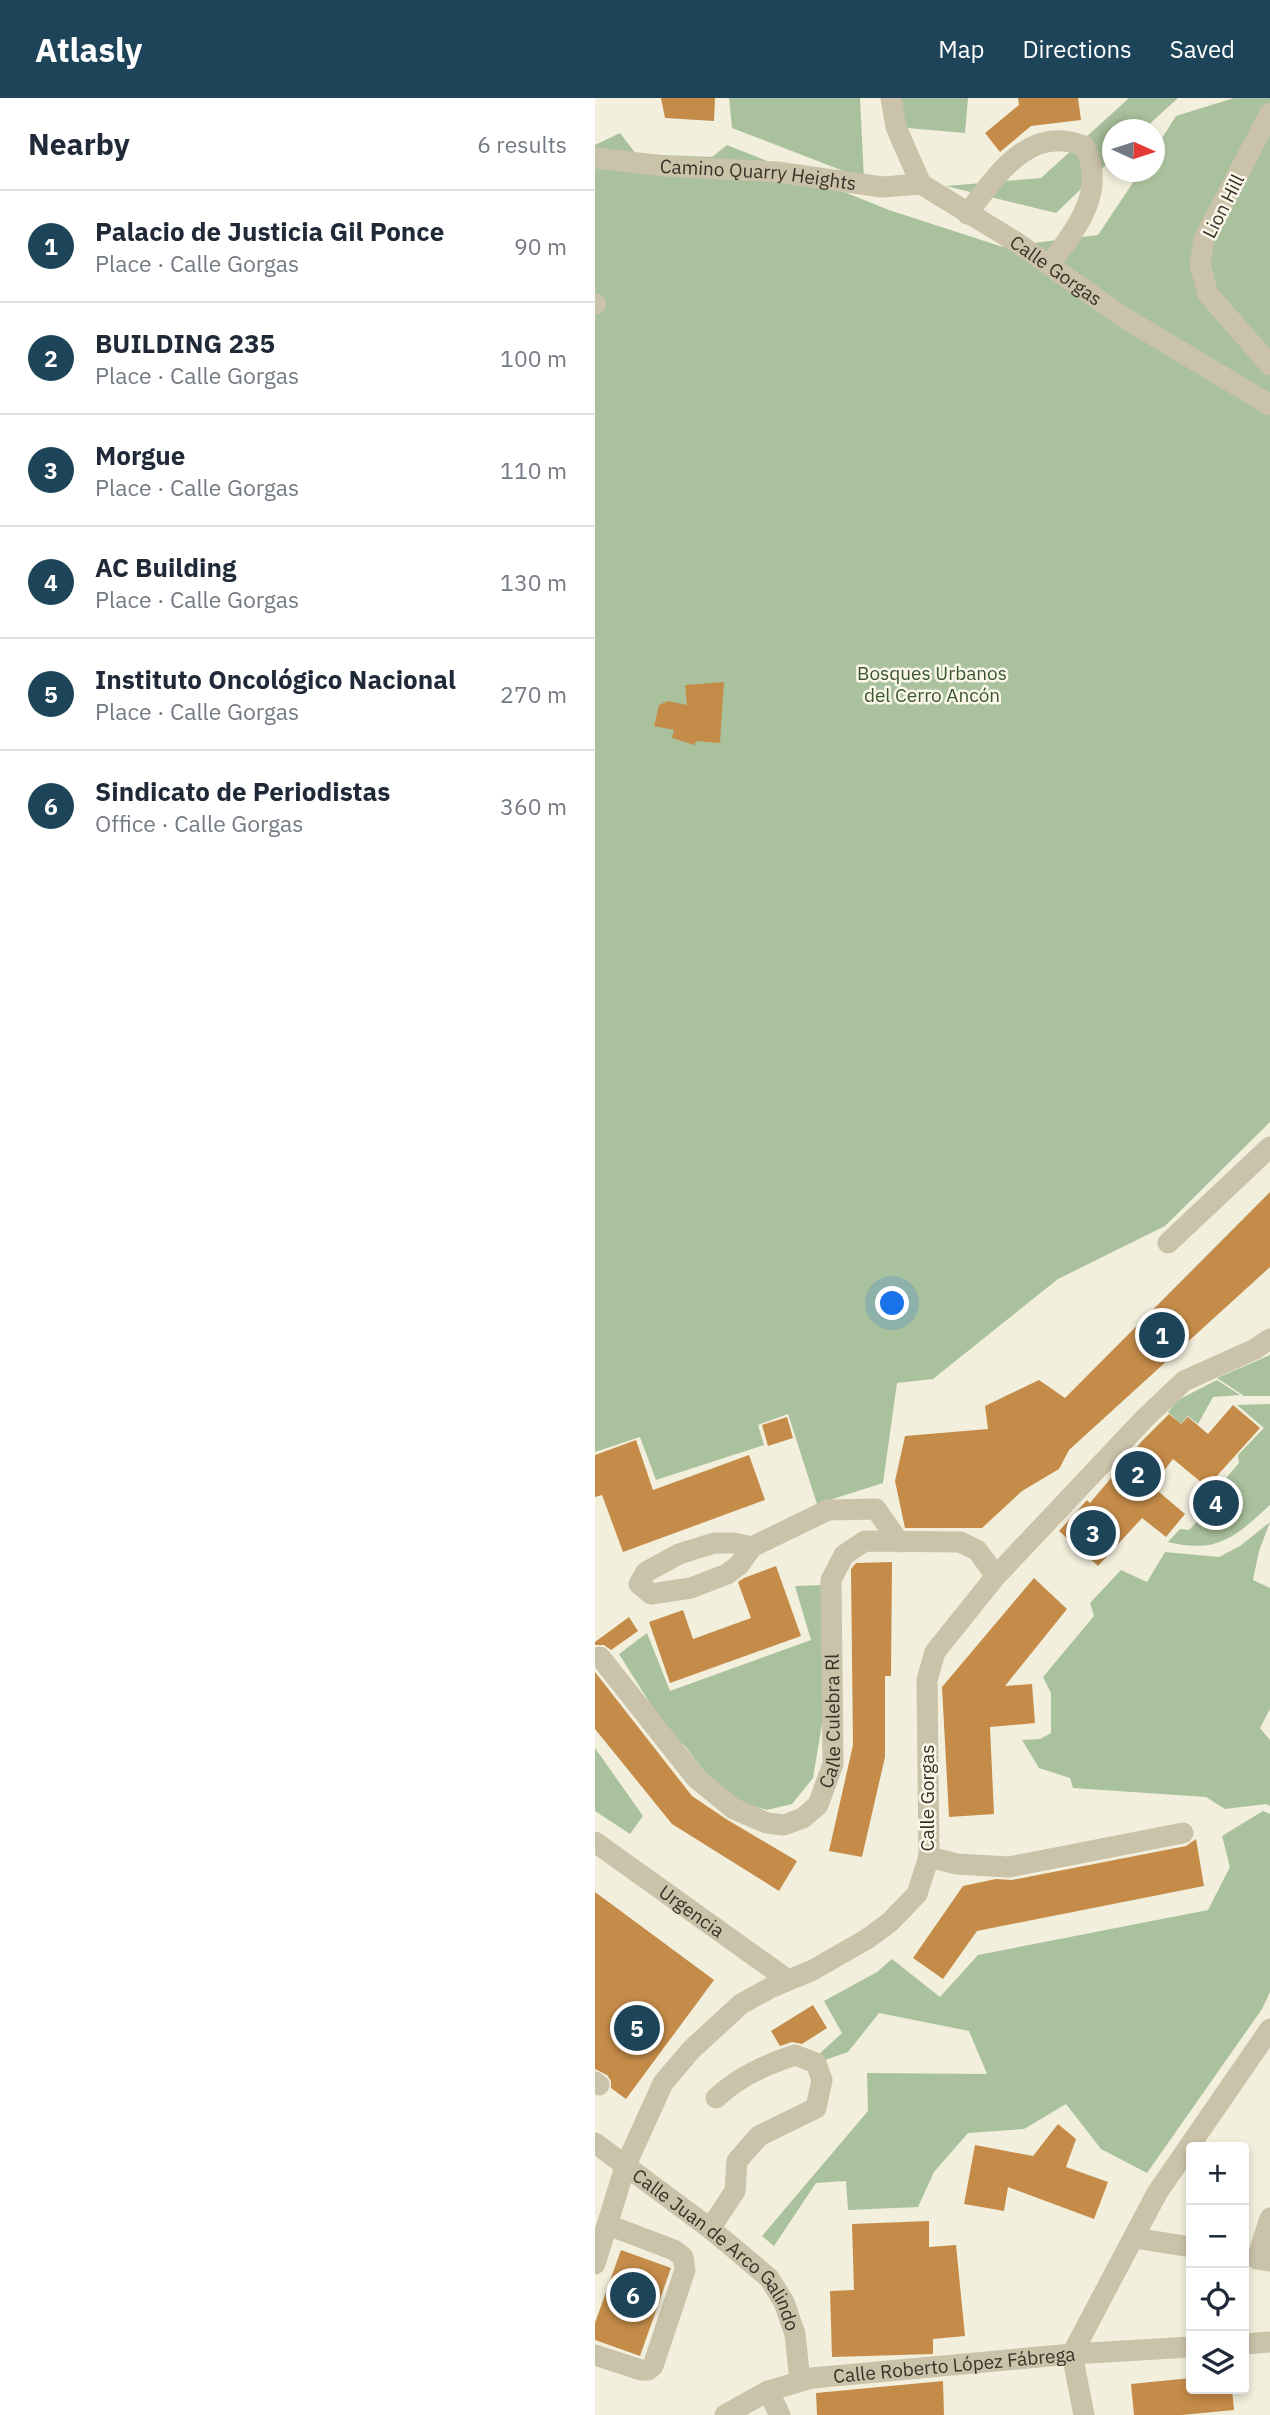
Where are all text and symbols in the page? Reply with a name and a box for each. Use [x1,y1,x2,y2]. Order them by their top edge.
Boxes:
text: Atlasly [35,28,142,71]
text: Map [938,33,984,65]
text: Directions [1022,33,1132,65]
text: Saved [1170,33,1235,65]
north arrow [1102,119,1165,182]
text: Nearby [28,124,130,163]
text: 6 results [477,129,567,159]
street label: Camino Quarry Heights [659,154,858,195]
street label: Lion Hill [1197,170,1249,242]
text: Palacio de Justicia Gil Ponce [95,214,444,248]
street label: Calle Gorgas [1005,230,1107,311]
text: 1 [44,231,58,261]
text: 90 m [514,231,567,261]
text: Place · Calle Gorgas [95,248,299,278]
text: BUILDING 235 [95,326,275,360]
text: 2 [44,343,58,373]
text: 100 m [500,343,567,373]
text: Place · Calle Gorgas [95,360,299,390]
text: Morgue [95,438,185,472]
text: 3 [44,455,58,485]
text: 110 m [500,455,567,485]
text: Place · Calle Gorgas [95,472,299,502]
text: AC Building [95,550,236,584]
text: 4 [44,567,58,597]
text: 130 m [500,567,567,597]
text: Place · Calle Gorgas [95,584,299,614]
park label: Bosques Urbanos del Cerro Ancón [857,661,1007,707]
text: Instituto Oncológico Nacional [95,662,456,696]
text: 5 [44,679,58,709]
text: 270 m [500,679,567,709]
text: Place · Calle Gorgas [95,696,299,726]
text: Sindicato de Periodistas [95,774,390,808]
text: 6 [44,791,58,821]
text: 360 m [500,791,567,821]
text: Office · Calle Gorgas [95,808,304,838]
your location [875,1286,909,1320]
pin: 1 [1139,1309,1185,1361]
pin: 2 [1115,1448,1161,1500]
pin: 4 [1193,1477,1239,1529]
pin: 3 [1070,1507,1116,1559]
street label: Calle Culebra Rl [813,1653,845,1791]
street label: Calle Gorgas [915,1745,939,1851]
street label: Urgencia [654,1880,729,1943]
pin: 5 [614,2002,660,2054]
map controls [1186,2142,1249,2394]
button: + [1186,2142,1249,2205]
street label: Calle Juan de Arco Galindo [628,2163,805,2334]
button: − [1186,2205,1249,2268]
button: locate [1186,2268,1249,2331]
pin: 6 [610,2269,656,2321]
button: layers [1186,2331,1249,2394]
street label: Calle Roberto López Fábrega [832,2342,1076,2388]

